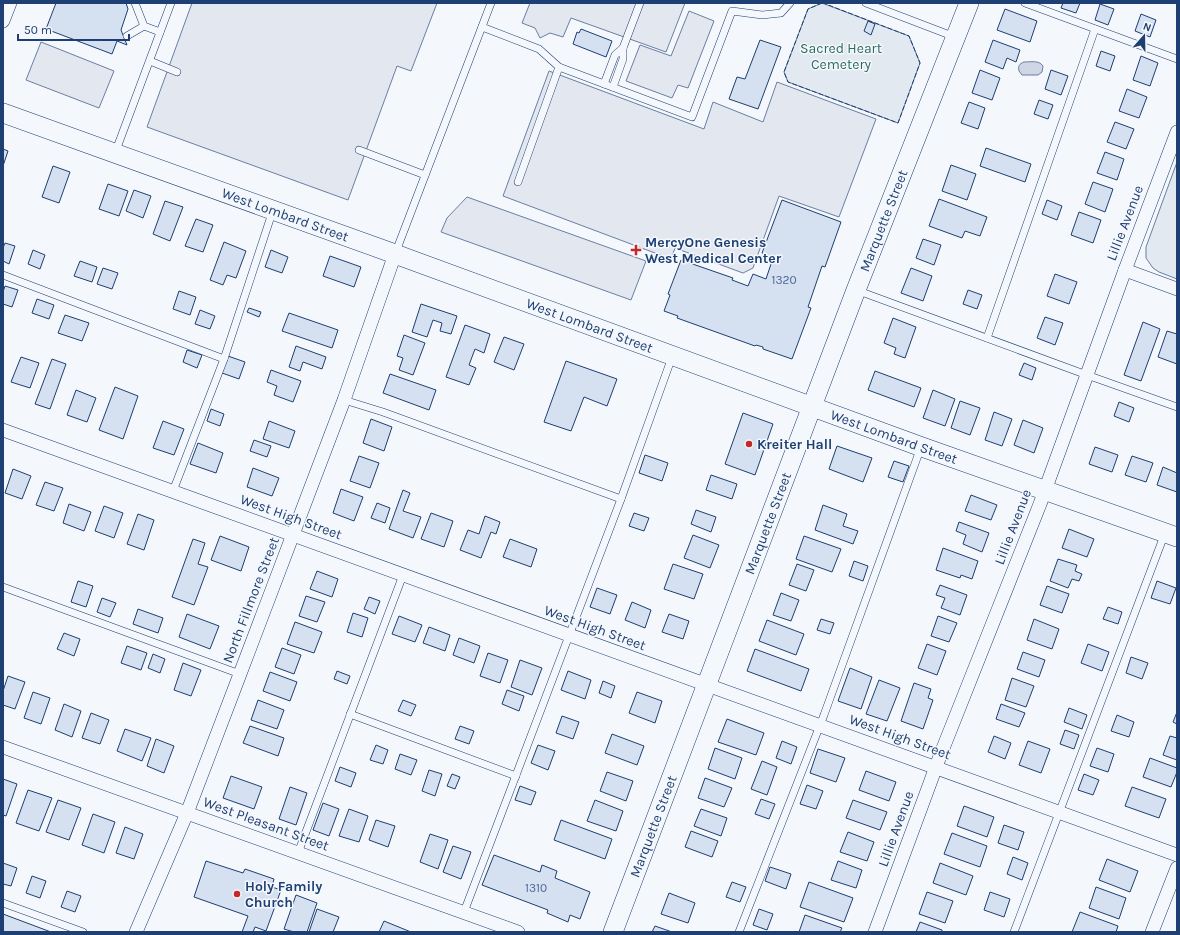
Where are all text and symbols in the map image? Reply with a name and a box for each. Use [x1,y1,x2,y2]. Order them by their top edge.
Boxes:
scale bar [18,16,129,42]
north arrow [1124,16,1164,56]
text: N [1141,20,1153,35]
text: 50 m [24,23,52,37]
park label: Sacred Heart Cemetery [800,40,882,73]
street label: Marquette Street [856,167,911,274]
street label: Lillie Avenue [1103,183,1147,263]
street label: West Lombard Street [220,184,351,245]
place label: MercyOne Genesis West Medical Center [645,234,782,267]
marker: MercyOne Genesis West Medical Center [630,244,642,256]
house number: 1320 [771,273,797,287]
street label: West Lombard Street [524,294,655,356]
street label: West Lombard Street [828,406,960,467]
place label: Kreiter Hall [757,436,832,453]
marker: Kreiter Hall [744,439,754,449]
street label: Marquette Street [741,470,795,577]
street label: Lillie Avenue [991,487,1035,567]
street label: West High Street [238,491,344,543]
street label: North Fillmore Street [219,535,283,665]
street label: West High Street [542,602,648,654]
street label: West High Street [847,711,953,763]
street label: Marquette Street [626,773,680,880]
street label: Lillie Avenue [874,789,918,869]
street label: West Pleasant Street [201,793,331,855]
place label: Holy Family Church [245,878,322,911]
house number: 1310 [525,881,547,895]
marker: Holy Family Church [232,889,242,899]

